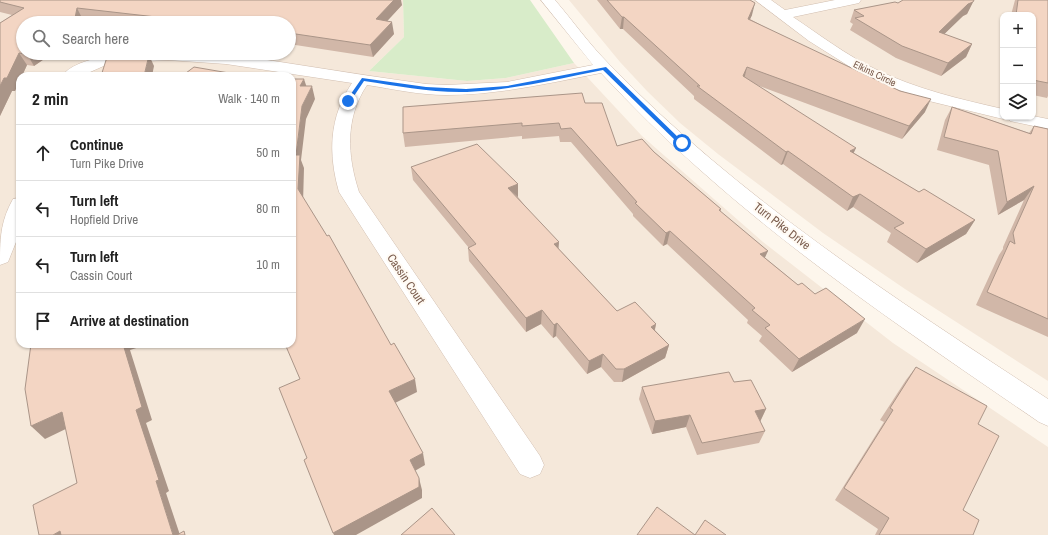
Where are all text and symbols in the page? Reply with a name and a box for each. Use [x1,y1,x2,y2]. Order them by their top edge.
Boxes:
map controls [1000,12,1036,120]
button: + [1000,12,1036,48]
search box [16,16,296,60]
icon: search [30,27,52,49]
text: Search here [62,28,129,49]
button: − [1000,48,1036,84]
street label: Elkins Circle [851,58,899,90]
button: layers [1000,84,1036,120]
text: 2 min [32,87,68,110]
text: Walk · 140 m [218,90,280,107]
route end [339,92,357,110]
text: Continue [70,134,123,155]
route start [673,134,691,152]
icon: ahead [32,142,54,164]
text: 50 m [256,144,280,161]
text: Turn Pike Drive [70,155,144,172]
text: Turn left [70,190,118,211]
icon: left [32,198,54,220]
street label: Turn Pike Drive [750,199,814,253]
text: 80 m [256,200,280,217]
text: Hopfield Drive [70,211,138,228]
text: Turn left [70,246,118,267]
street label: Cassin Court [383,251,429,307]
icon: left [32,254,54,276]
text: 10 m [256,256,280,273]
text: Cassin Court [70,267,132,284]
icon: arrive [32,310,54,332]
text: Arrive at destination [70,310,189,331]

